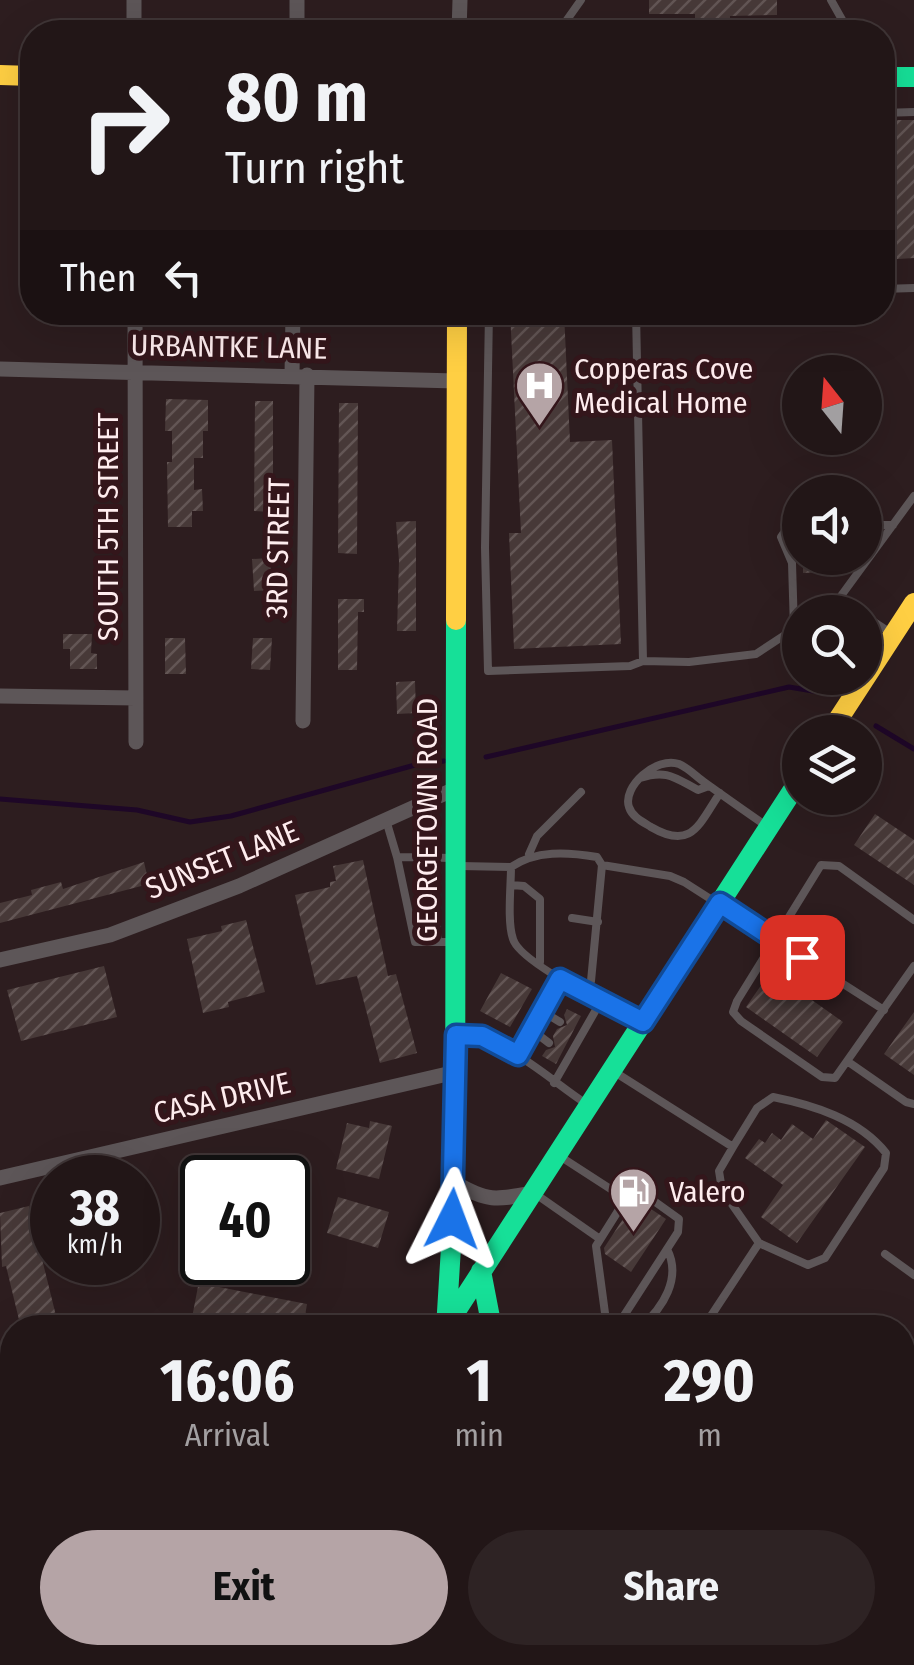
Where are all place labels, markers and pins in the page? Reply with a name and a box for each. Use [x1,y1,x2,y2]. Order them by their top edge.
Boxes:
place label: Copperas Cove Medical Home [574,351,753,421]
hospital icon: Copperas Cove Medical Home [513,360,565,428]
pin [760,915,845,1000]
fuel station icon: Valero [608,1166,660,1234]
place label: Valero [669,1174,745,1210]

